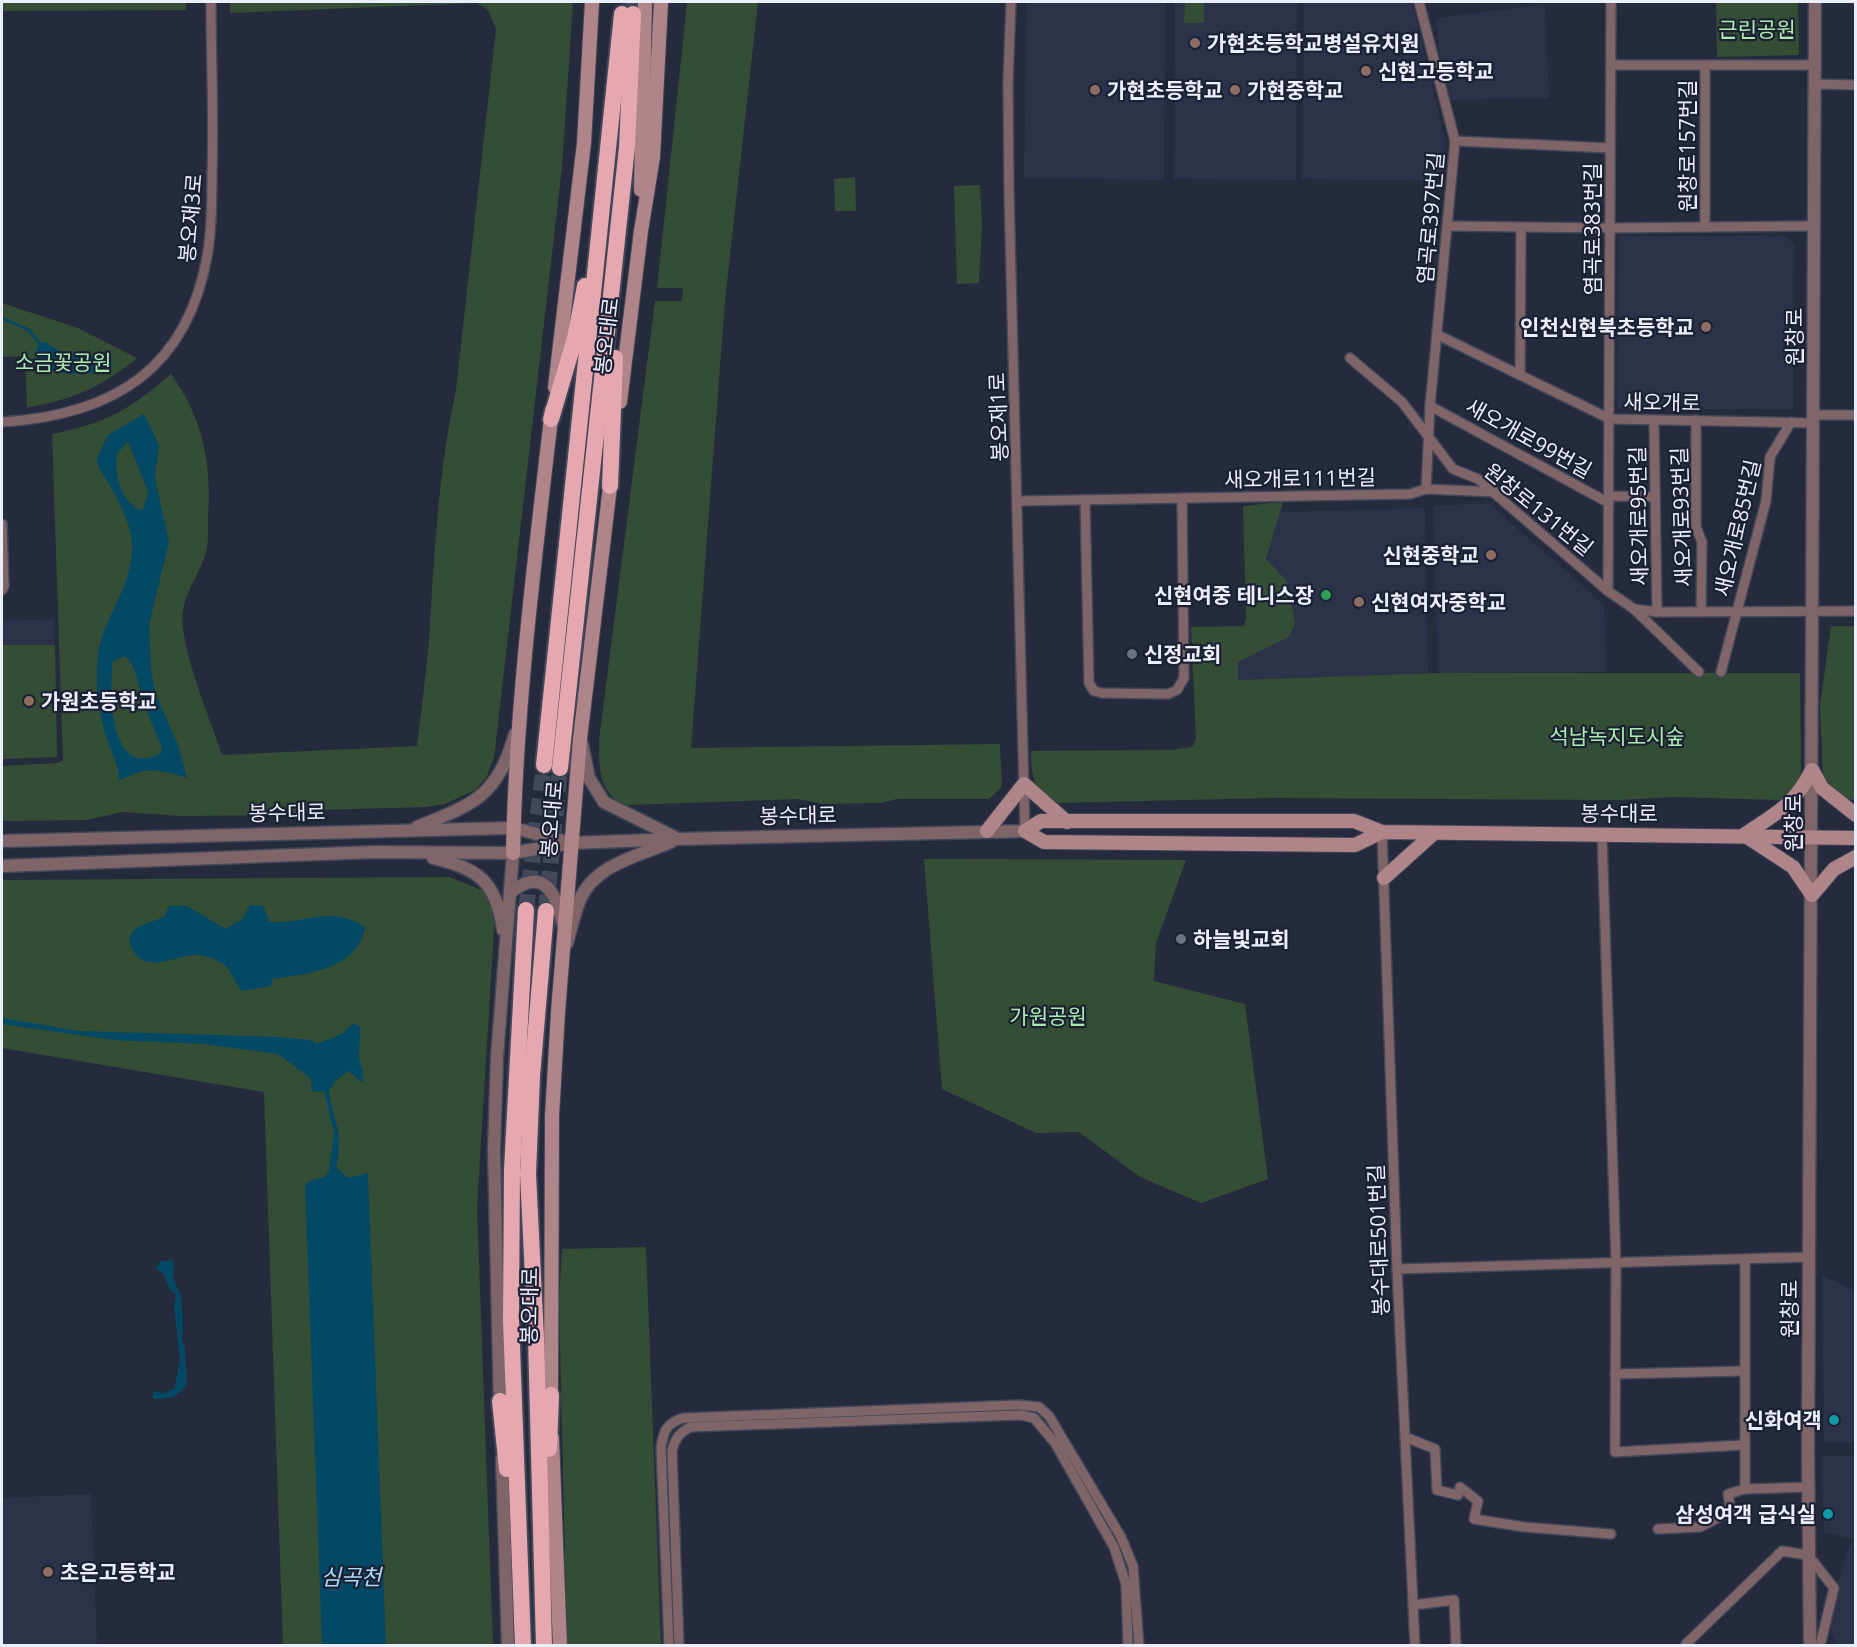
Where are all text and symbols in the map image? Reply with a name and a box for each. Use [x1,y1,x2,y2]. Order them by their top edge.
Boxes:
park label: 근린공원 [1718,15,1796,43]
place label: 가현초등학교병설유치원 [1207,29,1420,57]
marker: 가현초등학교병설유치원 [1188,36,1202,50]
place label: 신현고등학교 [1378,57,1494,85]
marker: 신현고등학교 [1359,64,1373,78]
place label: 가현초등학교 [1107,76,1223,104]
place label: 가현중학교 [1247,76,1344,104]
street label: 원창로157번길 [1673,80,1701,212]
marker: 가현초등학교 [1088,83,1102,97]
marker: 가현중학교 [1228,83,1242,97]
street label: 염곡로397번길 [1410,151,1450,285]
street label: 염곡로383번길 [1578,163,1606,295]
street label: 봉오재3로 [172,172,208,264]
street label: 봉오대로 [587,296,625,376]
street label: 원창로 [1780,308,1808,366]
place label: 인천신현북초등학교 [1520,313,1694,341]
marker: 인천신현북초등학교 [1699,320,1713,334]
park label: 소금꽃공원 [15,348,111,376]
street label: 봉오재1로 [982,372,1014,462]
street label: 새오개로 [1623,387,1701,417]
street label: 새오개로99번길 [1461,392,1597,484]
street label: 새오개로95번길 [1623,446,1653,586]
street label: 새오개로93번길 [1665,447,1697,587]
street label: 원창로131번길 [1479,456,1599,562]
street label: 새오개로85번길 [1708,457,1766,599]
street label: 새오개로111번길 [1224,463,1376,493]
place label: 신현중학교 [1382,541,1479,569]
marker: 신현중학교 [1484,548,1498,562]
place label: 신현여중 테니스장 [1154,581,1314,609]
marker: 신현여중 테니스장 [1319,588,1333,602]
place label: 신현여자중학교 [1371,588,1506,616]
marker: 신현여자중학교 [1352,595,1366,609]
place label: 신정교회 [1144,640,1221,668]
marker: 신정교회 [1125,647,1139,661]
place label: 가원초등학교 [41,687,157,715]
marker: 가원초등학교 [22,694,36,708]
park label: 석남녹지도시숲 [1549,722,1685,750]
street label: 봉오대로 [534,779,568,859]
street label: 원창로 [1779,794,1807,852]
street label: 봉수대로 [248,797,326,827]
street label: 봉수대로 [1580,799,1658,827]
street label: 봉수대로 [759,800,837,830]
place label: 하늘빛교회 [1193,925,1290,953]
marker: 하늘빛교회 [1174,932,1188,946]
park label: 가원공원 [1009,1002,1087,1030]
street label: 봉수대로501번길 [1361,1164,1395,1316]
street label: 봉오대로 [514,1267,544,1345]
street label: 원창로 [1775,1280,1803,1338]
place label: 신화여객 [1745,1406,1822,1434]
marker: 신화여객 [1827,1413,1841,1427]
place label: 삼성여객 급식실 [1675,1500,1816,1528]
marker: 삼성여객 급식실 [1821,1507,1835,1521]
place label: 초은고등학교 [60,1558,176,1586]
water label: 심곡천 [321,1561,384,1591]
marker: 초은고등학교 [41,1565,55,1579]

